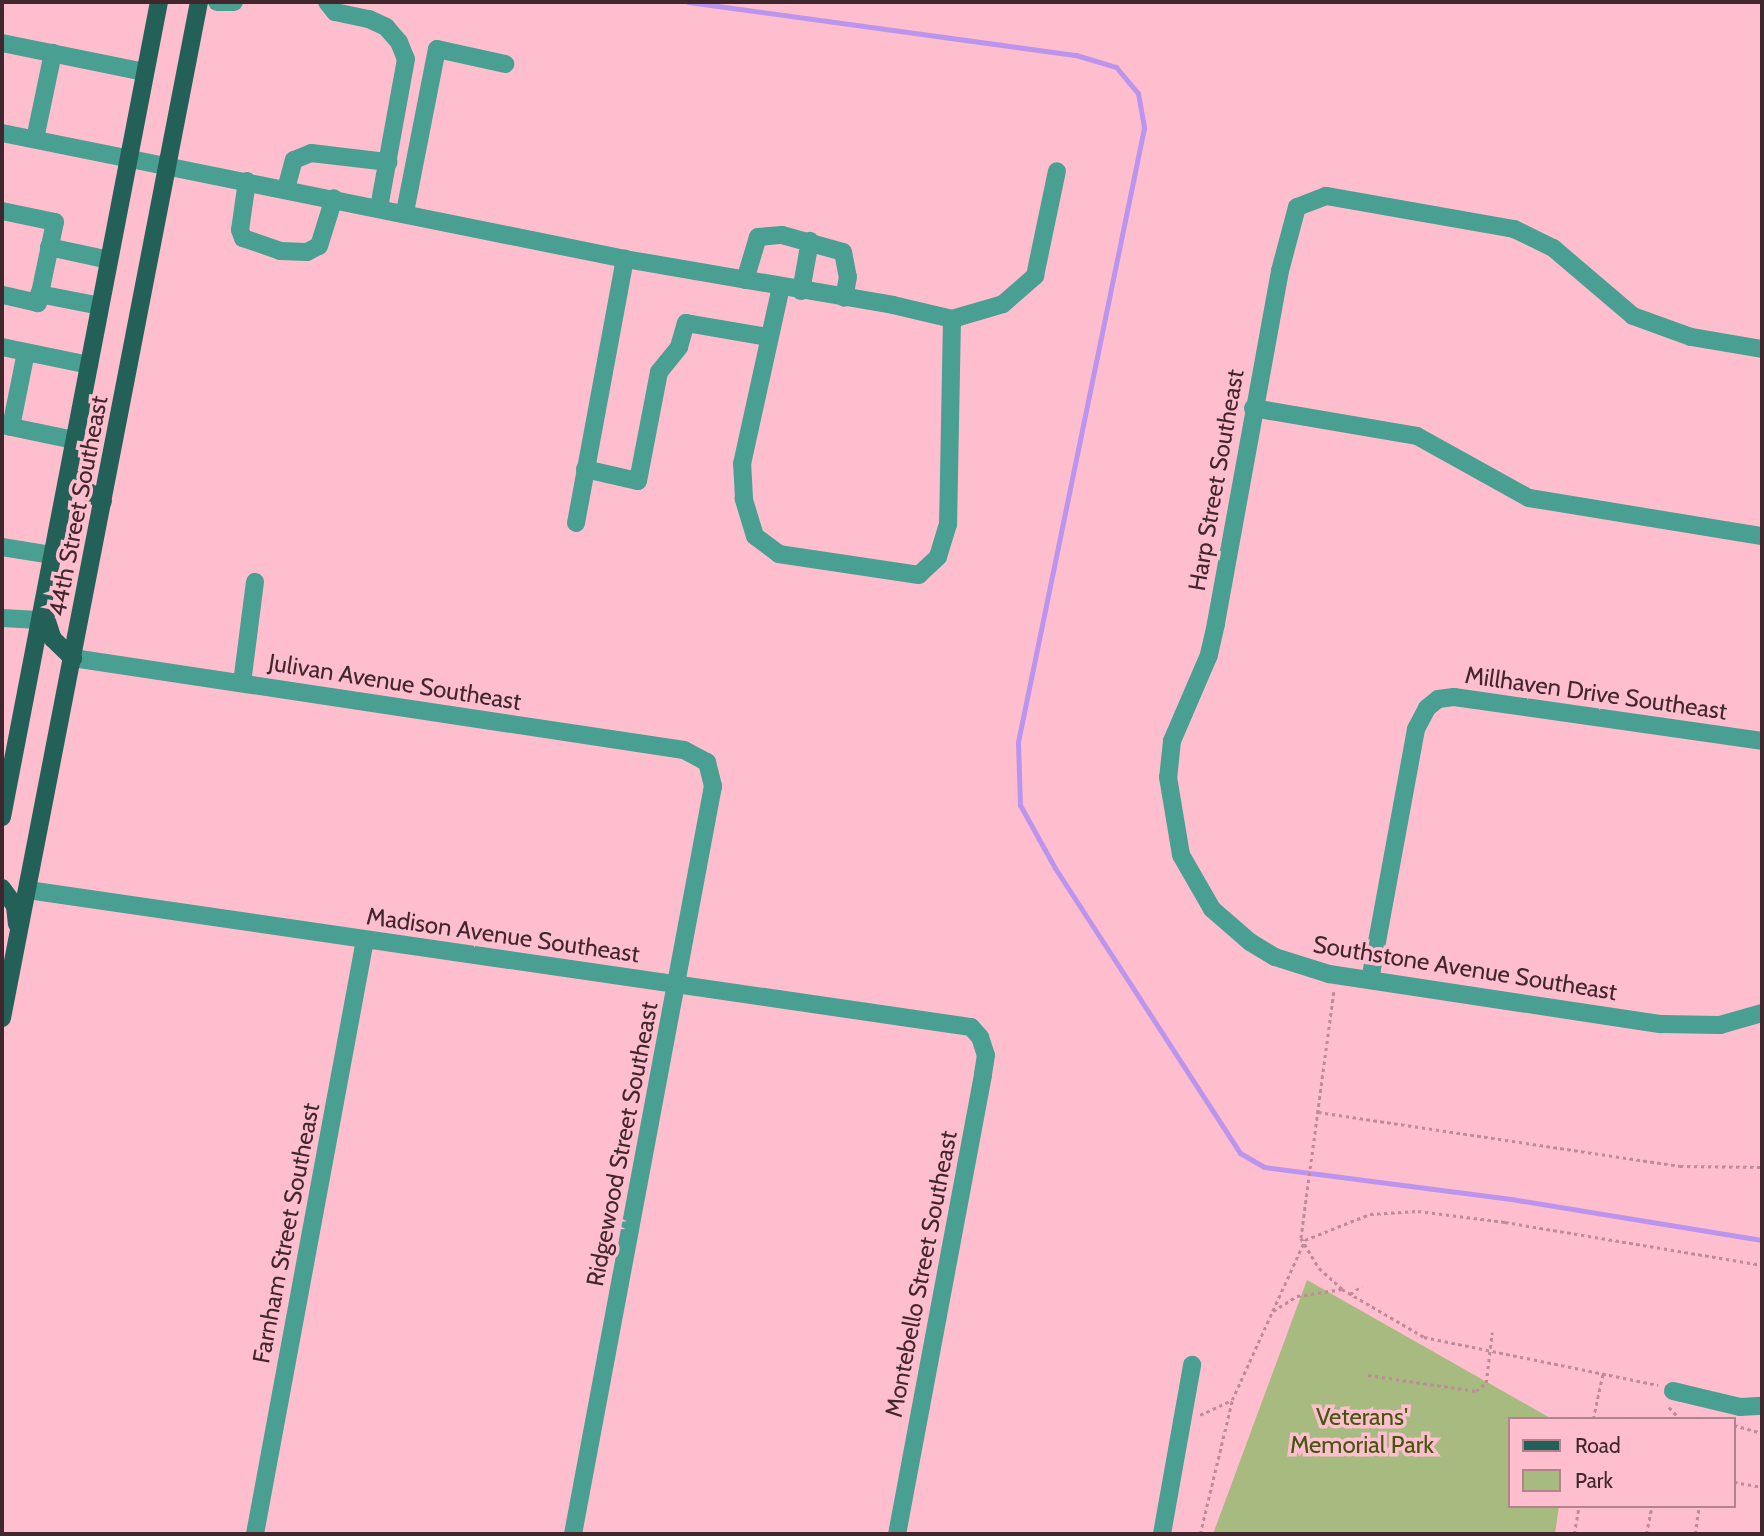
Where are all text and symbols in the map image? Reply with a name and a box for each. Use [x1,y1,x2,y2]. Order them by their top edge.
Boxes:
street label: Harp Street Southeast [1182,367,1250,593]
street label: 44th Street Southeast [42,393,114,619]
street label: Julivan Avenue Southeast [267,648,523,716]
street label: Millhaven Drive Southeast [1463,660,1729,726]
street label: Madison Avenue Southeast [365,902,641,968]
street label: Southstone Avenue Southeast [1311,930,1619,1006]
street label: Ridgewood Street Southeast [580,999,664,1289]
street label: Farnham Street Southeast [247,1100,325,1366]
street label: Montebello Street Southeast [879,1128,963,1420]
park label: Veterans' Memorial Park [1290,1403,1434,1459]
legend [1508,1417,1736,1508]
text: Road [1575,1433,1621,1458]
text: Park [1575,1468,1613,1493]

